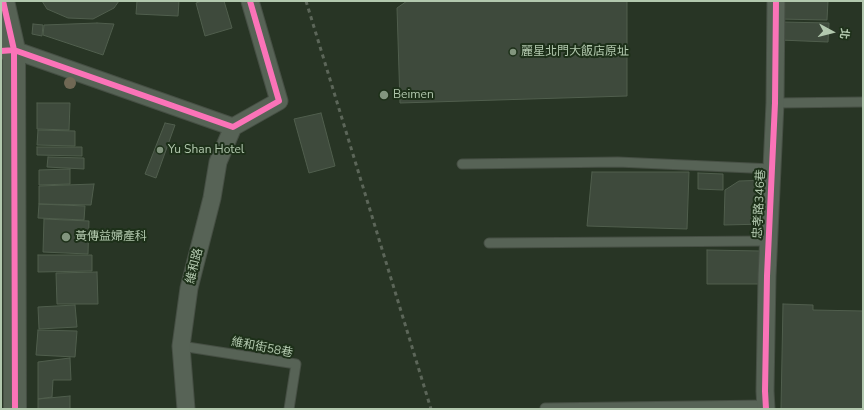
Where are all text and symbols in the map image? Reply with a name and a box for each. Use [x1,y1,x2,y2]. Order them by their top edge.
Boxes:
north arrow [812,12,852,52]
text: 北 [836,27,853,40]
place label: 麗星北門大飯店原址 [521,45,629,59]
marker: 麗星北門大飯店原址 [508,47,518,57]
place label: Beimen [393,88,434,102]
marker: Beimen [378,89,390,101]
place label: Yu Shan Hotel [168,143,244,157]
marker: Yu Shan Hotel [155,145,165,155]
street label: 忠孝路346巷 [751,169,769,239]
place label: 黃傳益婦產科 [75,230,147,244]
marker: 黃傳益婦產科 [60,231,72,243]
street label: 維和路 [184,247,206,285]
street label: 維和街58巷 [230,335,294,361]

